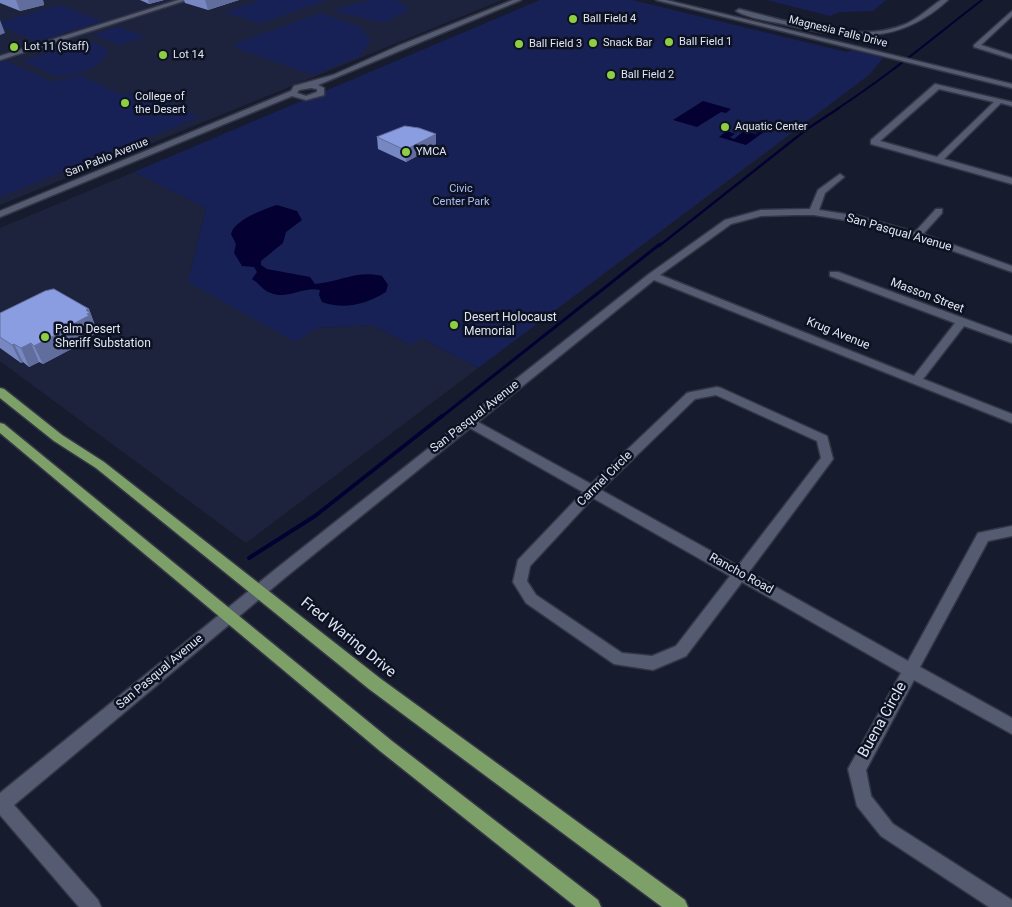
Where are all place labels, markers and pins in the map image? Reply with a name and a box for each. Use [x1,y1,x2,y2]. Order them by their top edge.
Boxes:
place label: Ball Field 4 [583,12,636,26]
marker: Ball Field 4 [567,13,579,25]
place label: Ball Field 1 [679,35,732,49]
place label: Snack Bar [603,36,652,50]
marker: Ball Field 1 [663,36,675,48]
place label: Ball Field 3 [529,37,582,51]
marker: Snack Bar [587,37,599,49]
marker: Ball Field 3 [513,38,525,50]
place label: Lot 11 (Staff) [24,40,89,54]
marker: Lot 11 (Staff) [8,41,20,53]
place label: Lot 14 [173,48,204,62]
marker: Lot 14 [157,49,169,61]
place label: Ball Field 2 [621,68,674,82]
marker: Ball Field 2 [605,69,617,81]
place label: College of the Desert [135,90,185,116]
marker: College of the Desert [119,97,131,109]
place label: Aquatic Center [735,120,807,134]
marker: Aquatic Center [719,121,731,133]
place label: YMCA [416,145,447,159]
marker: YMCA [400,146,412,158]
place label: Desert Holocaust Memorial [464,311,557,339]
marker: Desert Holocaust Memorial [448,319,460,331]
place label: Palm Desert Sheriff Substation [55,323,151,351]
marker: Palm Desert Sheriff Substation [39,331,51,343]

